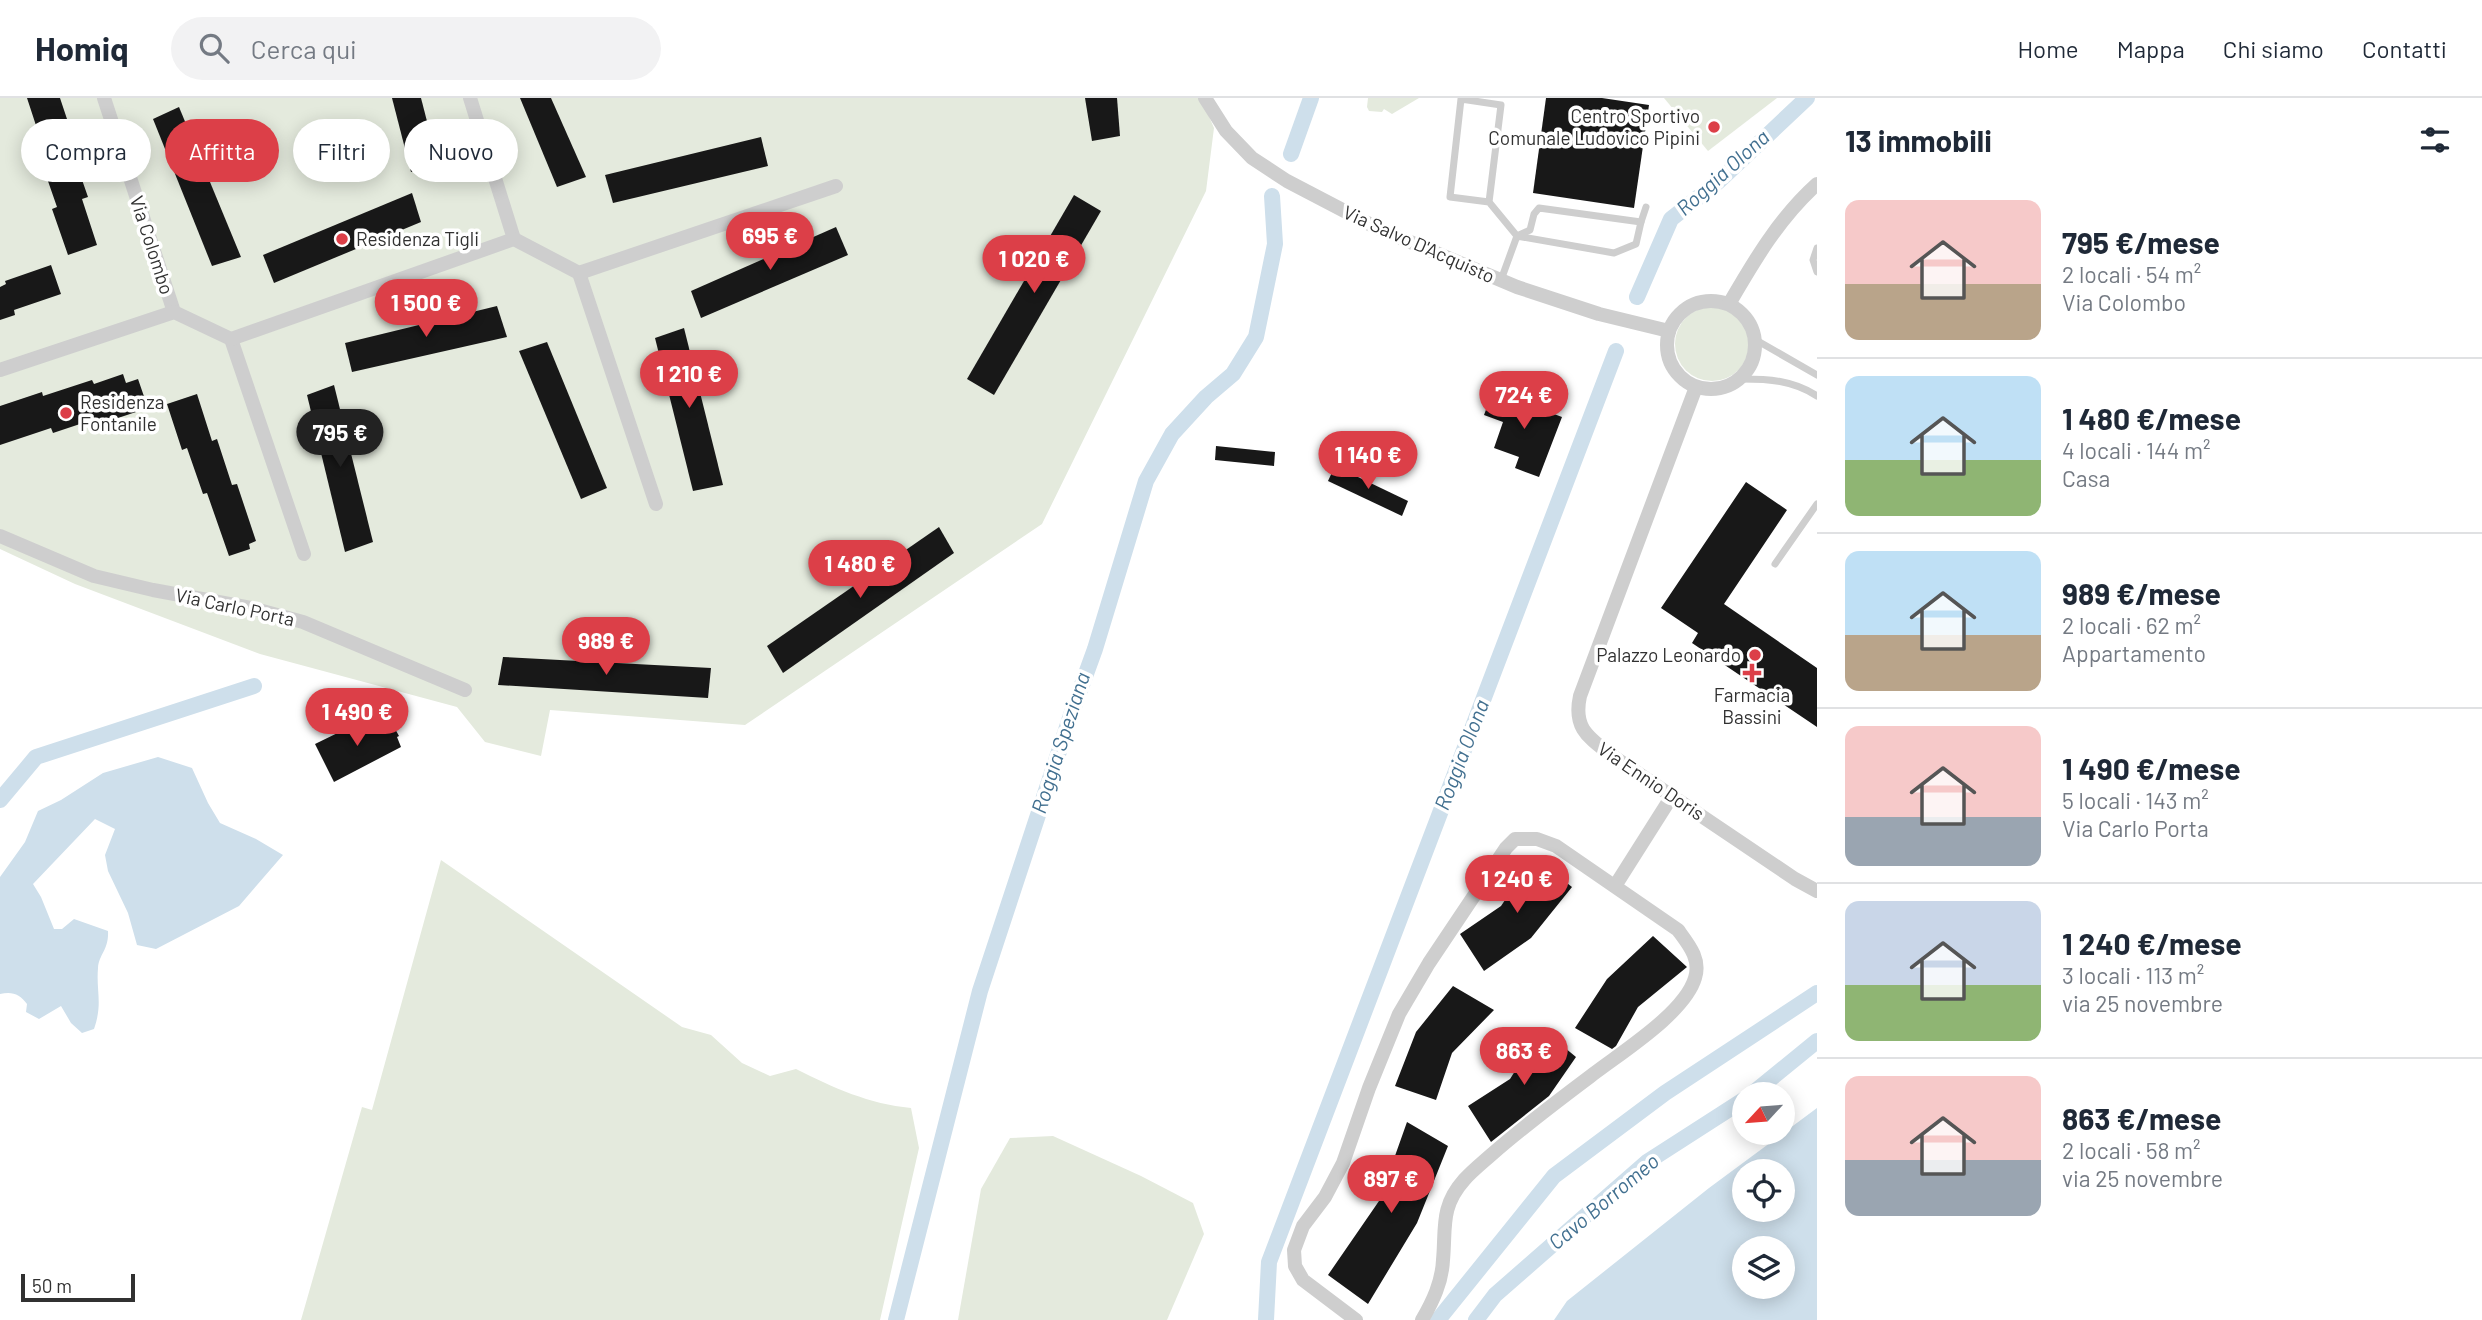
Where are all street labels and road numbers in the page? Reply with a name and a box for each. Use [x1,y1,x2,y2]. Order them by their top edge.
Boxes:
street label: Via Colombo [126,193,179,297]
street label: Via Salvo D'Acquisto [1340,200,1499,287]
street label: Via Carlo Porta [173,583,297,630]
street label: Via Ennio Doris [1594,737,1709,825]

